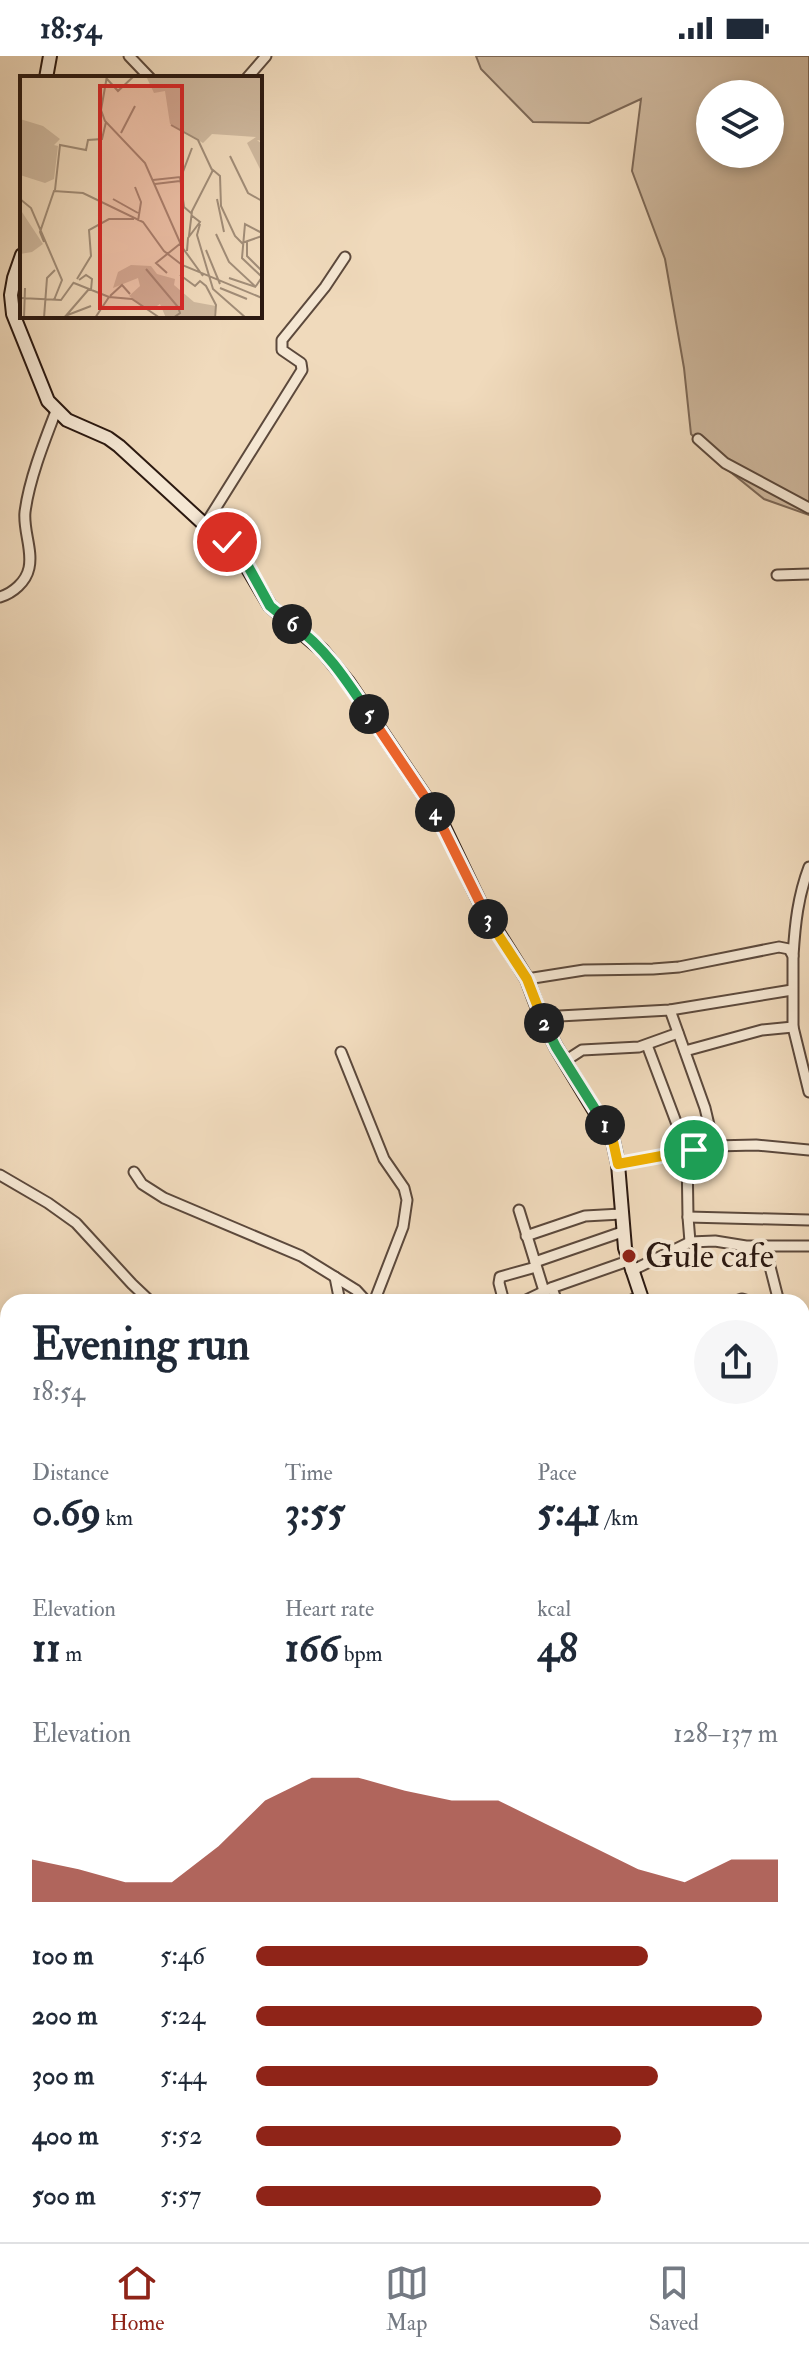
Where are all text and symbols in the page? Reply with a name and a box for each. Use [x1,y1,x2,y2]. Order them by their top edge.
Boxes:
text: 18:54 [40,10,101,47]
inset map [20,76,262,318]
map controls [696,80,784,168]
button: layers [696,80,784,168]
pin [193,508,261,576]
icon: check [205,520,249,564]
pin: 6 [272,604,312,644]
text: 6 [286,610,298,638]
pin: 5 [349,694,389,734]
text: 5 [364,700,374,728]
pin: 4 [415,792,455,832]
text: 4 [429,798,441,826]
pin: 3 [468,899,508,939]
text: 3 [484,905,492,933]
pin: 2 [524,1003,564,1043]
text: 2 [538,1009,550,1037]
pin: 1 [585,1105,625,1145]
text: 1 [601,1111,609,1139]
pin [660,1116,728,1184]
icon: arrive [672,1128,716,1172]
place label: Gule cafe [645,1235,774,1278]
marker: Gule cafe [620,1247,638,1265]
text: Evening run [32,1318,250,1373]
button: share [694,1320,778,1404]
text: 18:54 [32,1376,85,1408]
text: Distance [32,1459,109,1487]
text: Time [285,1459,333,1487]
text: Pace [537,1459,577,1487]
text: 0.69 [32,1487,101,1538]
text: 3:55 [285,1487,345,1538]
text: 5:41 [537,1487,601,1538]
text: km [101,1504,133,1532]
text: /km [601,1504,639,1532]
text: Elevation [32,1595,116,1623]
text: Heart rate [285,1595,374,1623]
text: kcal [537,1595,571,1623]
text: 11 [32,1623,61,1674]
text: 166 [285,1623,339,1674]
text: 48 [537,1623,578,1674]
text: m [61,1640,82,1668]
text: bpm [339,1640,383,1668]
text: Elevation [32,1718,131,1750]
text: 128–137 m [673,1718,778,1750]
text: 100 m [32,1940,93,1972]
text: 5:46 [160,1940,205,1972]
text: 200 m [32,2000,97,2032]
text: 5:24 [160,2000,205,2032]
text: 300 m [32,2060,94,2092]
text: 5:44 [160,2060,206,2092]
text: 400 m [32,2120,98,2152]
text: 5:52 [160,2120,202,2152]
text: 500 m [32,2180,96,2212]
text: 5:57 [160,2180,201,2212]
tab: Home [110,2261,165,2337]
tab: Map [385,2261,429,2337]
tab: Saved [649,2261,699,2337]

